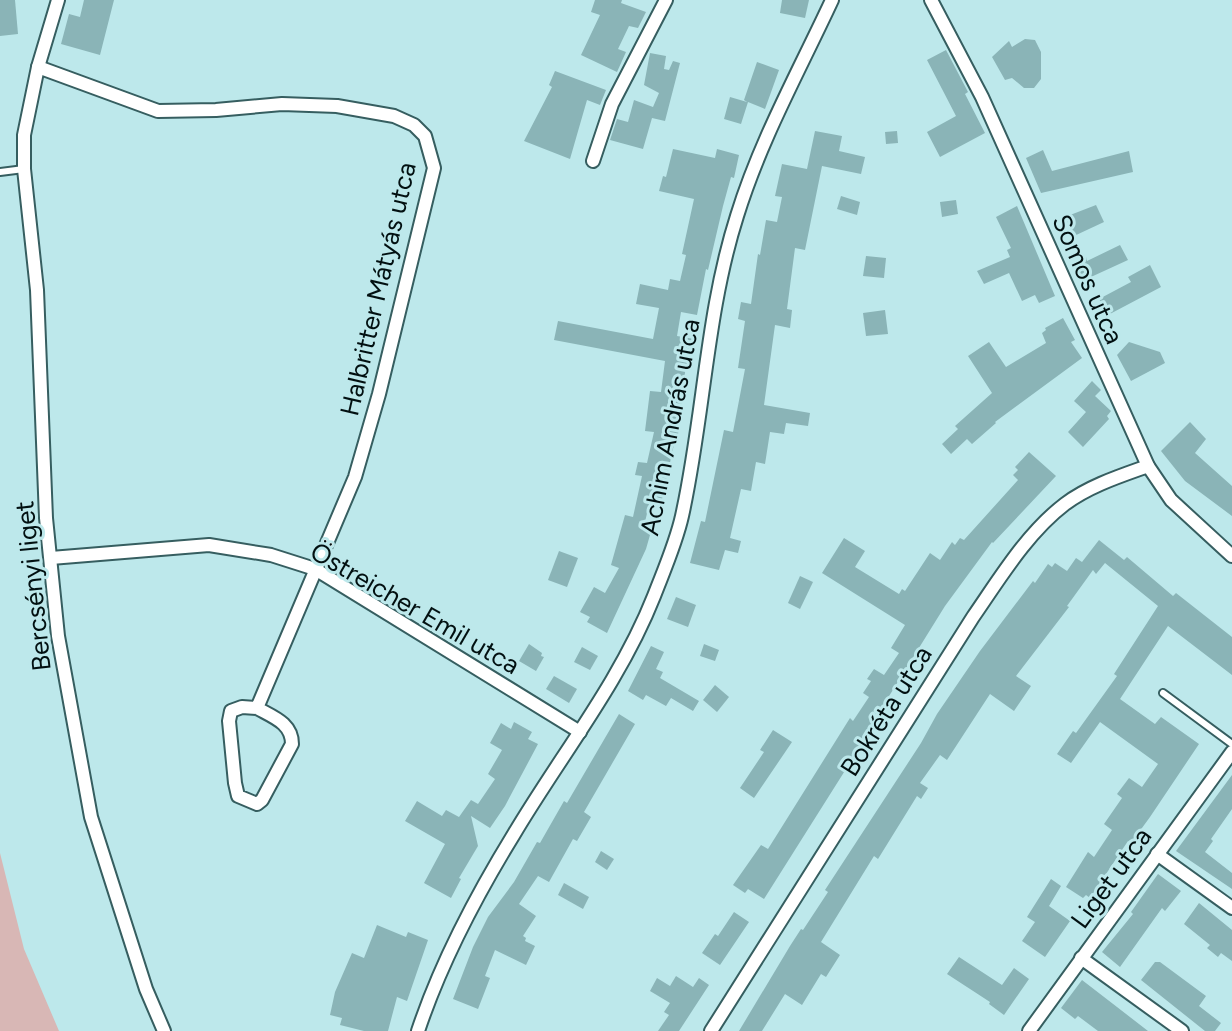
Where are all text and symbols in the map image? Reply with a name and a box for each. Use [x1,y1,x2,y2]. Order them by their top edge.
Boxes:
street label: Halbritter Mátyás utca [333,159,423,419]
street label: Somos utca [1045,209,1131,349]
street label: Achim András utca [633,316,707,538]
street label: Bercsényi liget [8,499,58,673]
street label: Östreicher Emil utca [305,535,525,681]
street label: Bokréta utca [833,640,939,782]
street label: Liget utca [1064,821,1158,935]

